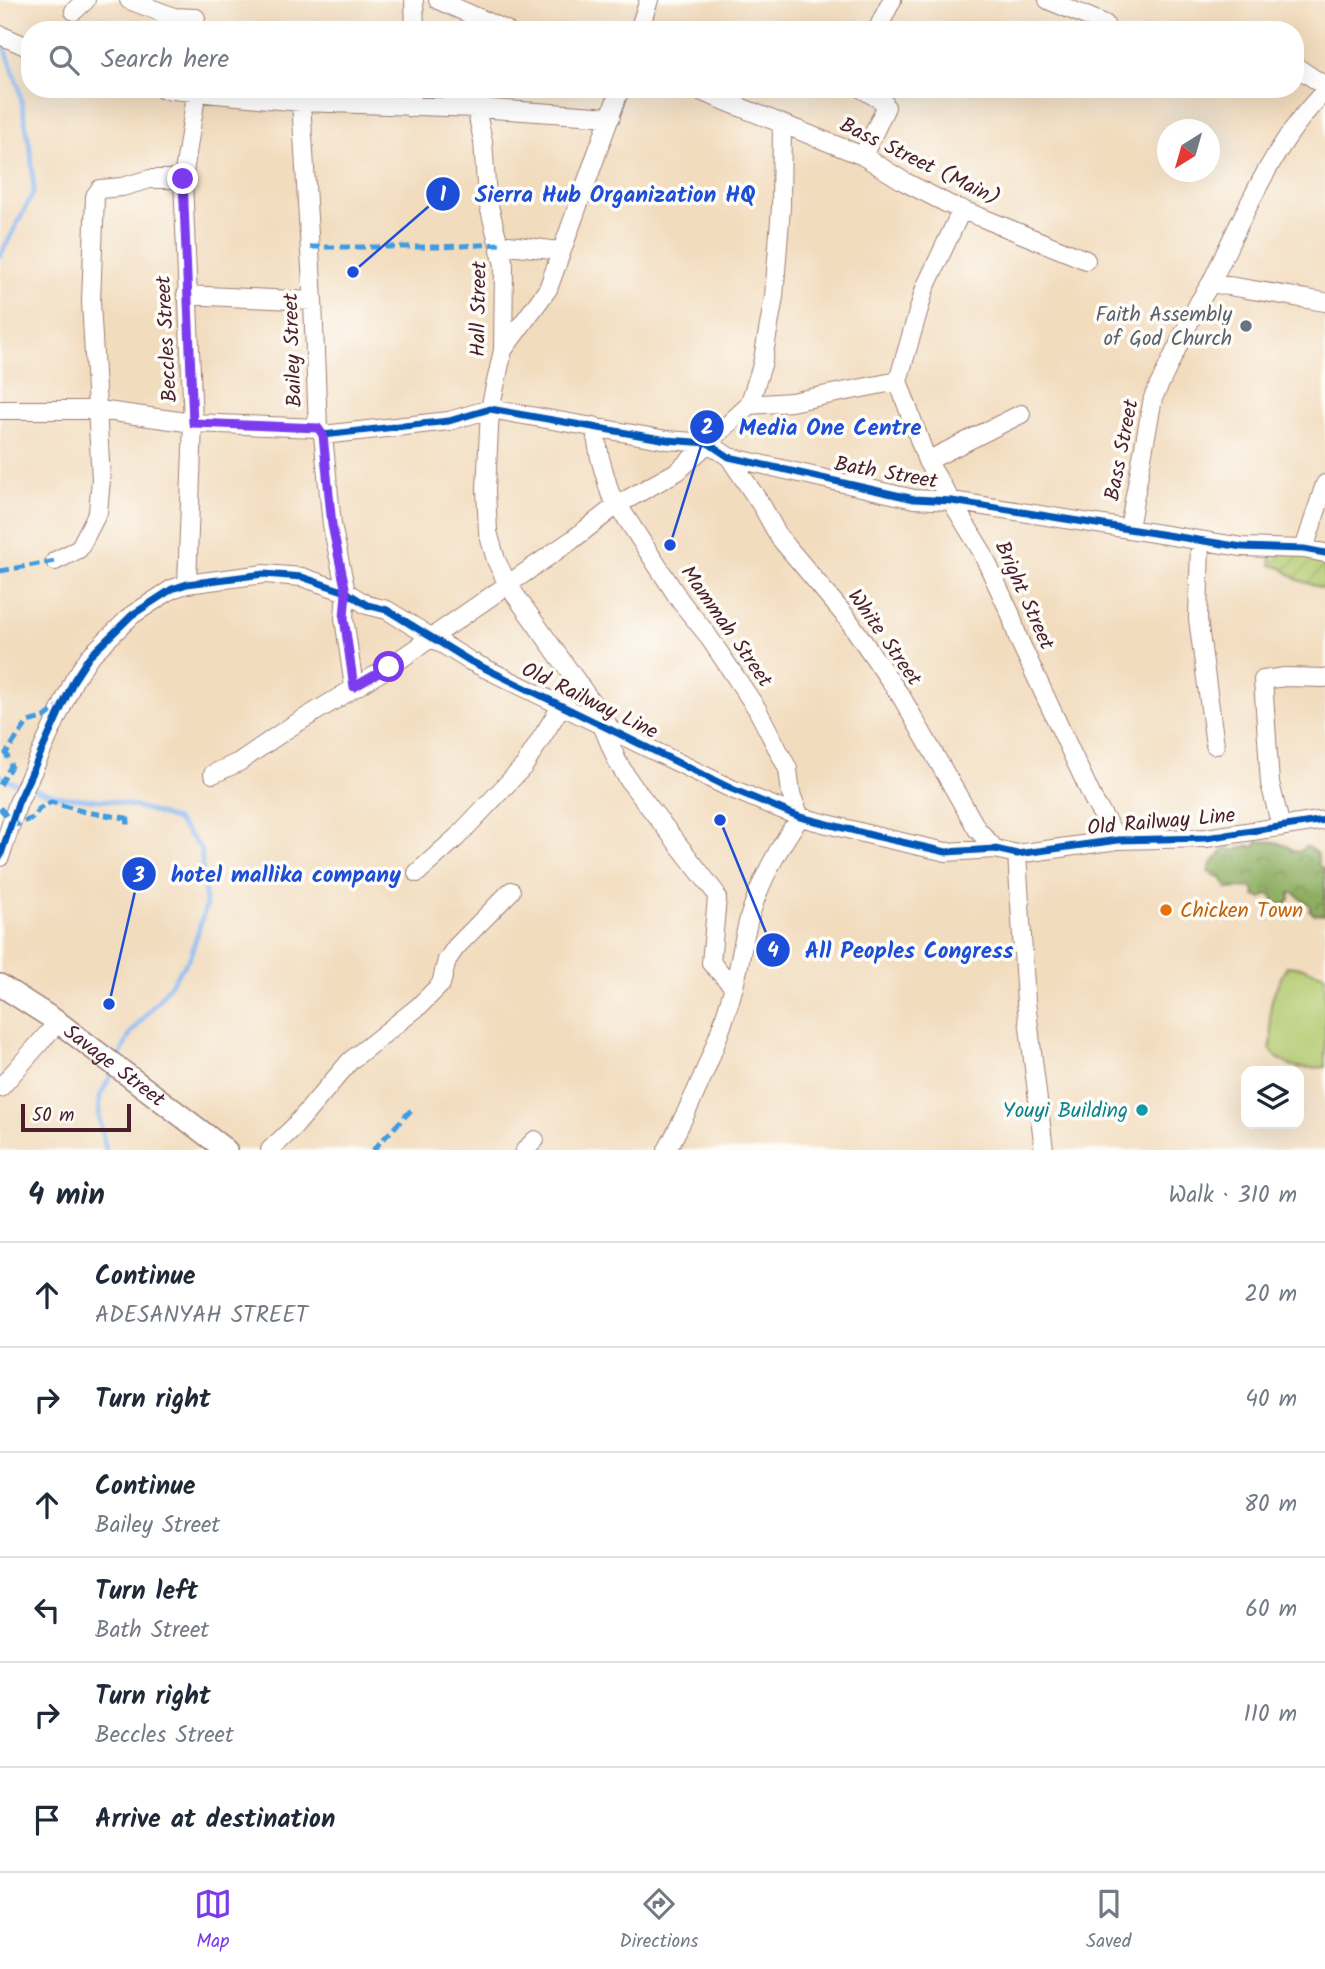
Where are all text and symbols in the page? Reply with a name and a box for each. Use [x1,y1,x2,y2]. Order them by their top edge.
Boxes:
search box [21,21,1304,98]
text: Search here [101,39,229,81]
icon: search [45,41,83,79]
street label: Bass Street (Main) [834,109,1005,215]
north arrow [1157,119,1220,182]
route end [167,163,198,194]
callout: Sierra Hub Organization HQ [426,172,769,216]
text: Sierra Hub Organization HQ [475,178,755,214]
text: 1 [440,179,447,212]
street label: Hall Street [462,260,497,357]
street label: Beccles Street [148,274,187,403]
street label: Bailey Street [275,291,312,408]
place label: Faith Assembly of God Church [1096,299,1232,356]
marker: Faith Assembly of God Church [1238,318,1254,334]
street label: Bass Street [1096,396,1149,504]
callout: Media One Centre [690,405,935,449]
text: Media One Centre [739,411,921,447]
text: 2 [701,412,713,445]
street label: Bath Street [832,448,941,499]
street label: Bright Street [985,536,1063,656]
street label: Mammah Street [671,559,781,695]
street label: White Street [838,583,930,694]
route start [373,651,404,682]
street label: Old Railway Line [515,654,664,749]
street label: Old Railway Line [1086,800,1237,845]
callout: hotel mallika company [122,852,415,896]
text: hotel mallika company [171,858,401,894]
text: 3 [132,860,145,893]
place label: Chicken Town [1180,895,1303,928]
marker: Chicken Town [1158,902,1174,918]
callout: All Peoples Congress [755,928,1027,972]
text: All Peoples Congress [805,934,1014,970]
text: 4 [767,935,779,968]
street label: Savage Street [56,1017,172,1117]
map controls [1241,1066,1304,1129]
button: layers [1241,1066,1304,1129]
place label: Youyi Building [1003,1095,1128,1128]
scale bar [21,1101,131,1133]
text: 50 m [32,1101,74,1131]
marker: Youyi Building [1134,1102,1150,1118]
text: 4 min [28,1172,105,1220]
text: Walk · 310 m [1169,1178,1297,1214]
text: Continue [95,1256,196,1298]
icon: ahead [28,1276,66,1314]
text: 20 m [1245,1277,1297,1313]
text: ADESANYAH STREET [95,1298,308,1334]
text: Turn right [95,1379,211,1421]
icon: right [28,1381,66,1419]
text: 40 m [1245,1382,1297,1418]
text: Continue [95,1466,196,1508]
icon: ahead [28,1486,66,1524]
text: 80 m [1244,1487,1297,1523]
text: Bailey Street [95,1508,220,1544]
text: Turn left [95,1571,198,1613]
icon: left [28,1591,66,1629]
text: 60 m [1245,1592,1297,1628]
text: Bath Street [95,1613,209,1649]
text: Turn right [95,1676,211,1718]
icon: right [28,1696,66,1734]
text: 110 m [1244,1697,1297,1733]
text: Beccles Street [95,1718,234,1754]
text: Arrive at destination [95,1799,335,1841]
icon: arrive [28,1801,66,1839]
tab: Map [194,1885,232,1957]
tab: Directions [620,1885,698,1957]
tab: Saved [1086,1885,1131,1957]

